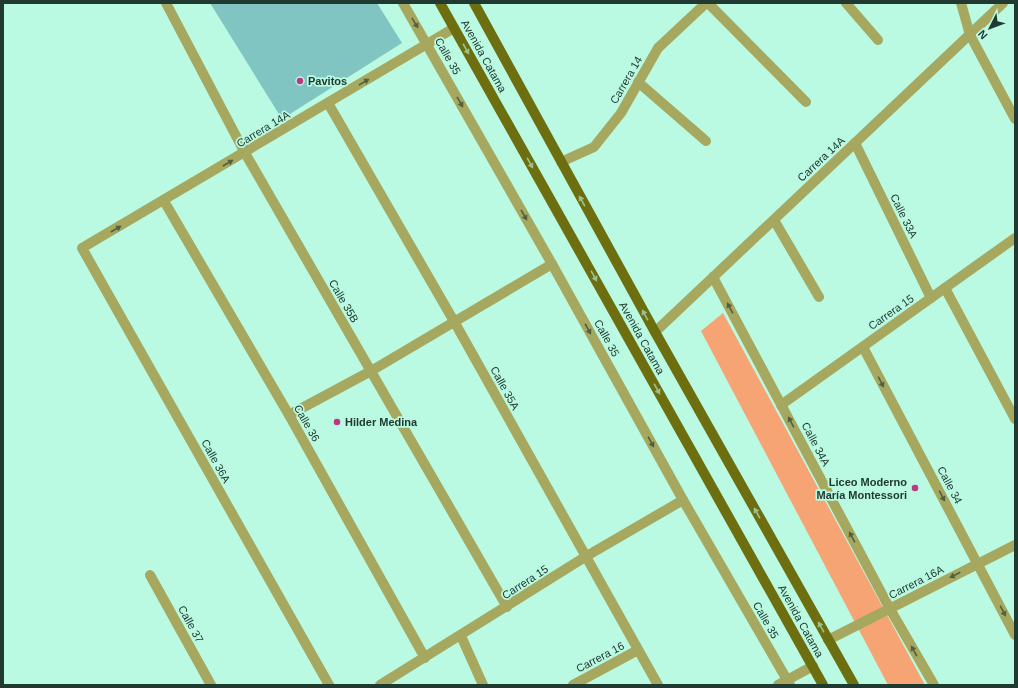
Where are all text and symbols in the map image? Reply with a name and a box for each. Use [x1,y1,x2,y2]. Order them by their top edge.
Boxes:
north arrow [970,8,1010,48]
one-way arrow [411,18,419,29]
street label: Avenida Catama [459,18,509,95]
text: N [975,28,990,42]
street label: Calle 35 [433,36,463,76]
one-way arrow [463,43,470,55]
street label: Carrera 14 [608,54,644,106]
place label: Pavitos [308,75,347,87]
marker: Pavitos [295,76,305,86]
one-way arrow [358,78,370,85]
one-way arrow [457,96,464,108]
street label: Carrera 14A [234,108,292,150]
street label: Carrera 14A [795,134,847,184]
one-way arrow [527,157,533,168]
one-way arrow [222,160,234,167]
street label: Calle 33A [888,192,920,241]
one-way arrow [579,195,586,207]
one-way arrow [521,210,528,221]
one-way arrow [110,225,122,232]
one-way arrow [590,270,597,282]
street label: Calle 35B [327,277,361,325]
street label: Carrera 15 [866,292,916,332]
street label: Avenida Catama [617,300,667,377]
one-way arrow [726,302,733,314]
one-way arrow [642,309,649,321]
street label: Calle 35 [592,317,622,359]
one-way arrow [585,323,591,335]
street label: Calle 35A [488,364,522,412]
one-way arrow [878,376,884,387]
one-way arrow [654,383,661,395]
street label: Calle 36 [292,403,322,443]
place label: Hilder Medina [345,416,418,428]
marker: Hilder Medina [332,417,342,427]
one-way arrow [787,417,794,428]
street label: Calle 34A [800,420,833,468]
street label: Calle 36A [199,437,233,485]
one-way arrow [648,437,655,448]
street label: Calle 34 [935,464,965,506]
place label: Liceo Moderno María Montessori [817,476,907,501]
marker: Liceo Moderno María Montessori [910,483,920,493]
one-way arrow [939,491,945,502]
one-way arrow [754,507,760,519]
one-way arrow [849,531,855,543]
street label: Carrera 15 [500,563,550,601]
street label: Carrera 16A [887,563,946,601]
one-way arrow [950,572,961,579]
street label: Avenida Catama [776,583,826,660]
street label: Calle 35 [751,600,781,640]
street label: Calle 37 [176,603,206,645]
one-way arrow [999,605,1006,617]
one-way arrow [817,621,824,633]
street label: Carrera 16 [574,639,626,675]
one-way arrow [911,645,918,657]

